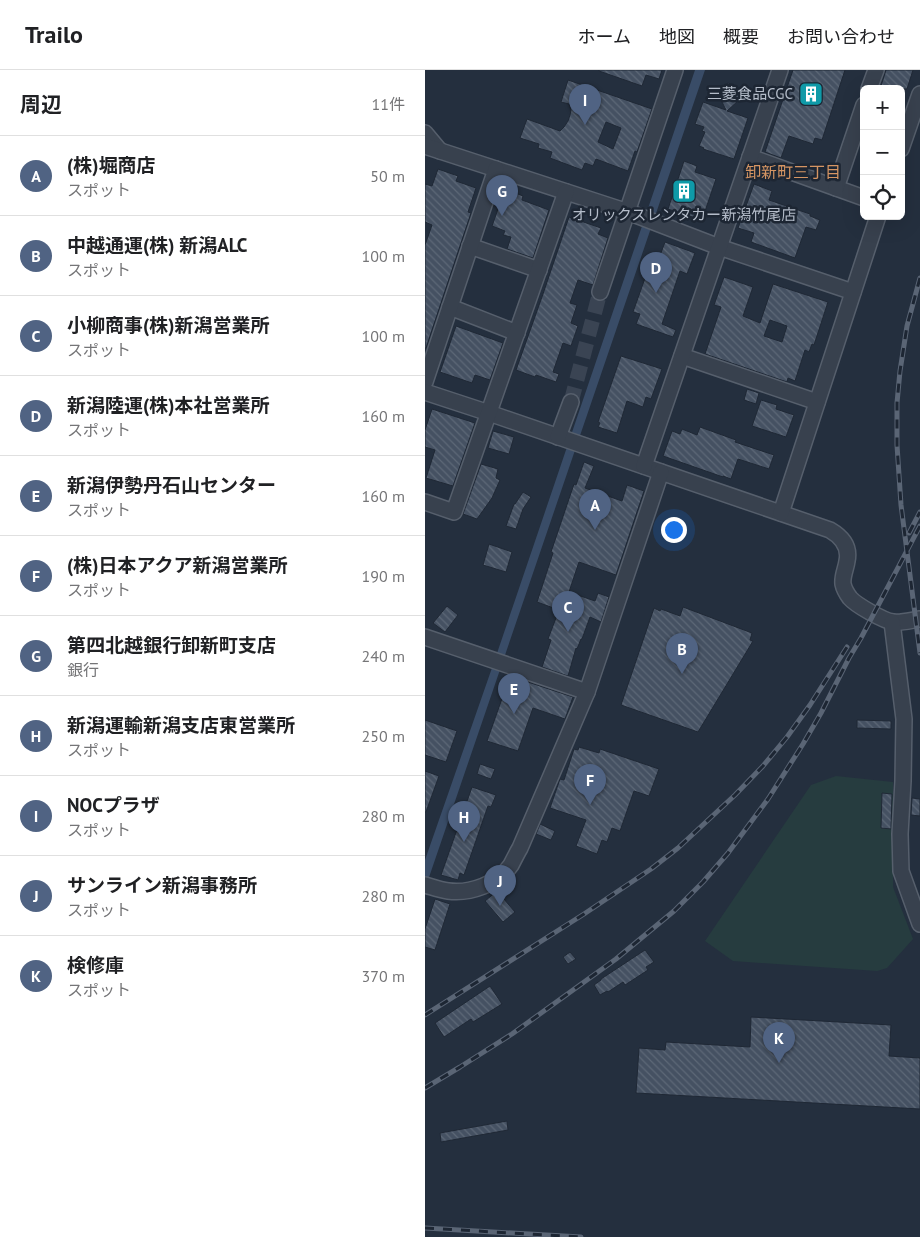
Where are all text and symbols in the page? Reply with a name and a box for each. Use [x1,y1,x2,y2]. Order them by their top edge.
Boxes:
text: Trailo [25,19,83,50]
text: ホーム [578,25,631,48]
text: 地図 [659,25,695,48]
text: 概要 [723,25,759,48]
text: お問い合わせ [787,25,895,48]
building icon: 三菱食品CGC [798,81,824,107]
pin: I [569,84,601,125]
place label: 三菱食品CGC [707,84,793,103]
map controls [860,85,905,220]
button: + [860,85,905,130]
text: 周辺 [20,91,62,118]
text: 11件 [372,94,405,114]
button: − [860,130,905,175]
text: (株)堀商店 [67,153,155,177]
district label: 卸新町三丁目 [745,162,841,182]
text: A [31,166,41,186]
text: 50 m [370,166,405,186]
pin: G [486,175,518,216]
button: locate [860,175,905,220]
building icon: オリックスレンタカー新潟竹尾店 [671,178,697,204]
text: スポット [67,180,131,200]
place label: オリックスレンタカー新潟竹尾店 [572,205,796,224]
text: 中越通運(株) 新潟ALC [67,233,247,257]
text: B [31,246,41,266]
text: 100 m [362,246,405,266]
pin: D [640,252,672,293]
text: スポット [67,260,131,280]
text: 小柳商事(株)新潟営業所 [67,313,269,337]
text: C [32,326,40,346]
text: 100 m [362,326,405,346]
text: スポット [67,340,131,360]
text: 新潟陸運(株)本社営業所 [67,393,269,417]
text: D [31,406,41,426]
text: 160 m [362,406,405,426]
text: スポット [67,420,131,440]
text: 新潟伊勢丹石山センター [67,473,276,497]
text: E [32,486,40,506]
text: 160 m [362,486,405,506]
pin: A [579,489,611,530]
text: スポット [67,500,131,520]
your location [661,517,687,543]
text: (株)日本アクア新潟営業所 [67,553,287,577]
text: F [32,566,40,586]
text: 190 m [362,566,405,586]
text: スポット [67,580,131,600]
pin: C [552,591,584,632]
text: 第四北越銀行卸新町支店 [67,633,276,657]
pin: B [666,633,698,674]
text: G [31,646,41,666]
text: 240 m [362,646,405,666]
text: 銀行 [67,660,99,680]
pin: E [498,673,530,714]
text: 新潟運輸新潟支店東営業所 [67,713,295,737]
text: H [31,726,41,746]
text: 250 m [362,726,405,746]
text: スポット [67,740,131,760]
pin: F [574,764,606,805]
text: NOCプラザ [67,793,160,817]
pin: H [448,801,480,842]
text: I [34,806,38,826]
text: 280 m [362,806,405,826]
text: スポット [67,820,131,840]
pin: J [484,865,516,906]
text: サンライン新潟事務所 [67,873,257,897]
text: J [33,886,39,906]
text: 280 m [362,886,405,906]
text: スポット [67,900,131,920]
text: 検修庫 [67,953,124,977]
text: K [31,966,41,986]
text: 370 m [362,966,405,986]
text: スポット [67,980,131,1000]
pin: K [763,1022,795,1063]

